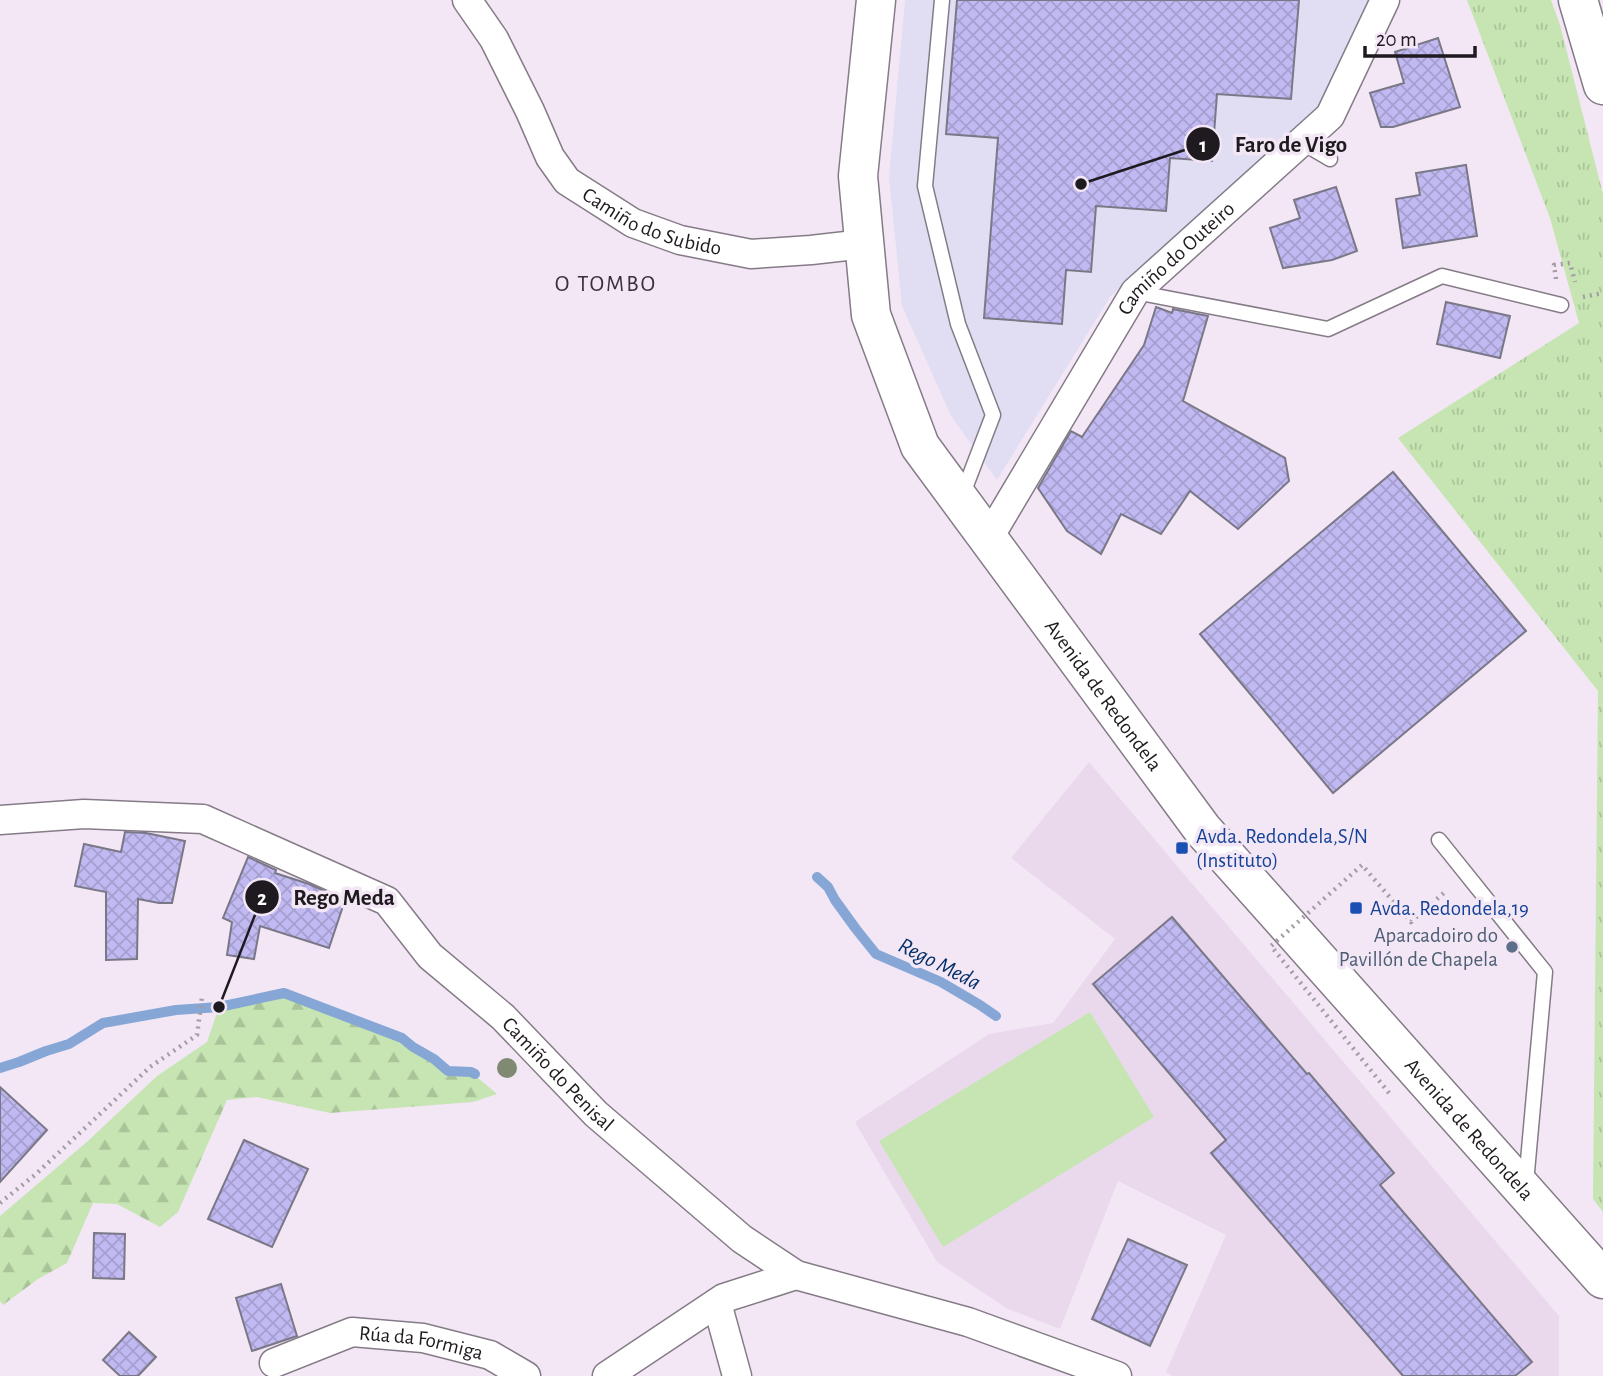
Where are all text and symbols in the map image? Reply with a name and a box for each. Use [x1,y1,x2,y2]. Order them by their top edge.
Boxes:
scale bar [1365,14,1475,58]
text: 20 m [1376,29,1417,50]
callout: Faro de Vigo [1185,122,1361,166]
text: Faro de Vigo [1235,134,1347,157]
text: 1 [1199,135,1207,156]
street label: Camiño do Subido [579,184,723,259]
street label: Camiño do Outeiro [1114,198,1239,319]
district label: O TOMBO [555,273,657,296]
street label: Avenida de Redondela [1041,616,1166,775]
place label: Avda. Redondela,S/N (Instituto) [1196,826,1368,871]
marker: Avda. Redondela,S/N (Instituto) [1174,840,1190,856]
callout: Rego Meda [244,875,409,919]
text: Rego Meda [293,887,395,910]
text: 2 [257,888,267,909]
place label: Avda. Redondela,19 [1370,898,1529,919]
marker: Avda. Redondela,19 [1348,900,1364,916]
place label: Aparcadoiro do Pavillón de Chapela [1339,925,1498,970]
water label: Rego Meda [895,934,984,995]
marker: Aparcadoiro do Pavillón de Chapela [1504,939,1520,955]
street label: Camiño do Penisal [498,1013,618,1135]
street label: Avenida de Redondela [1401,1055,1538,1205]
street label: Rúa da Formiga [358,1323,486,1364]

